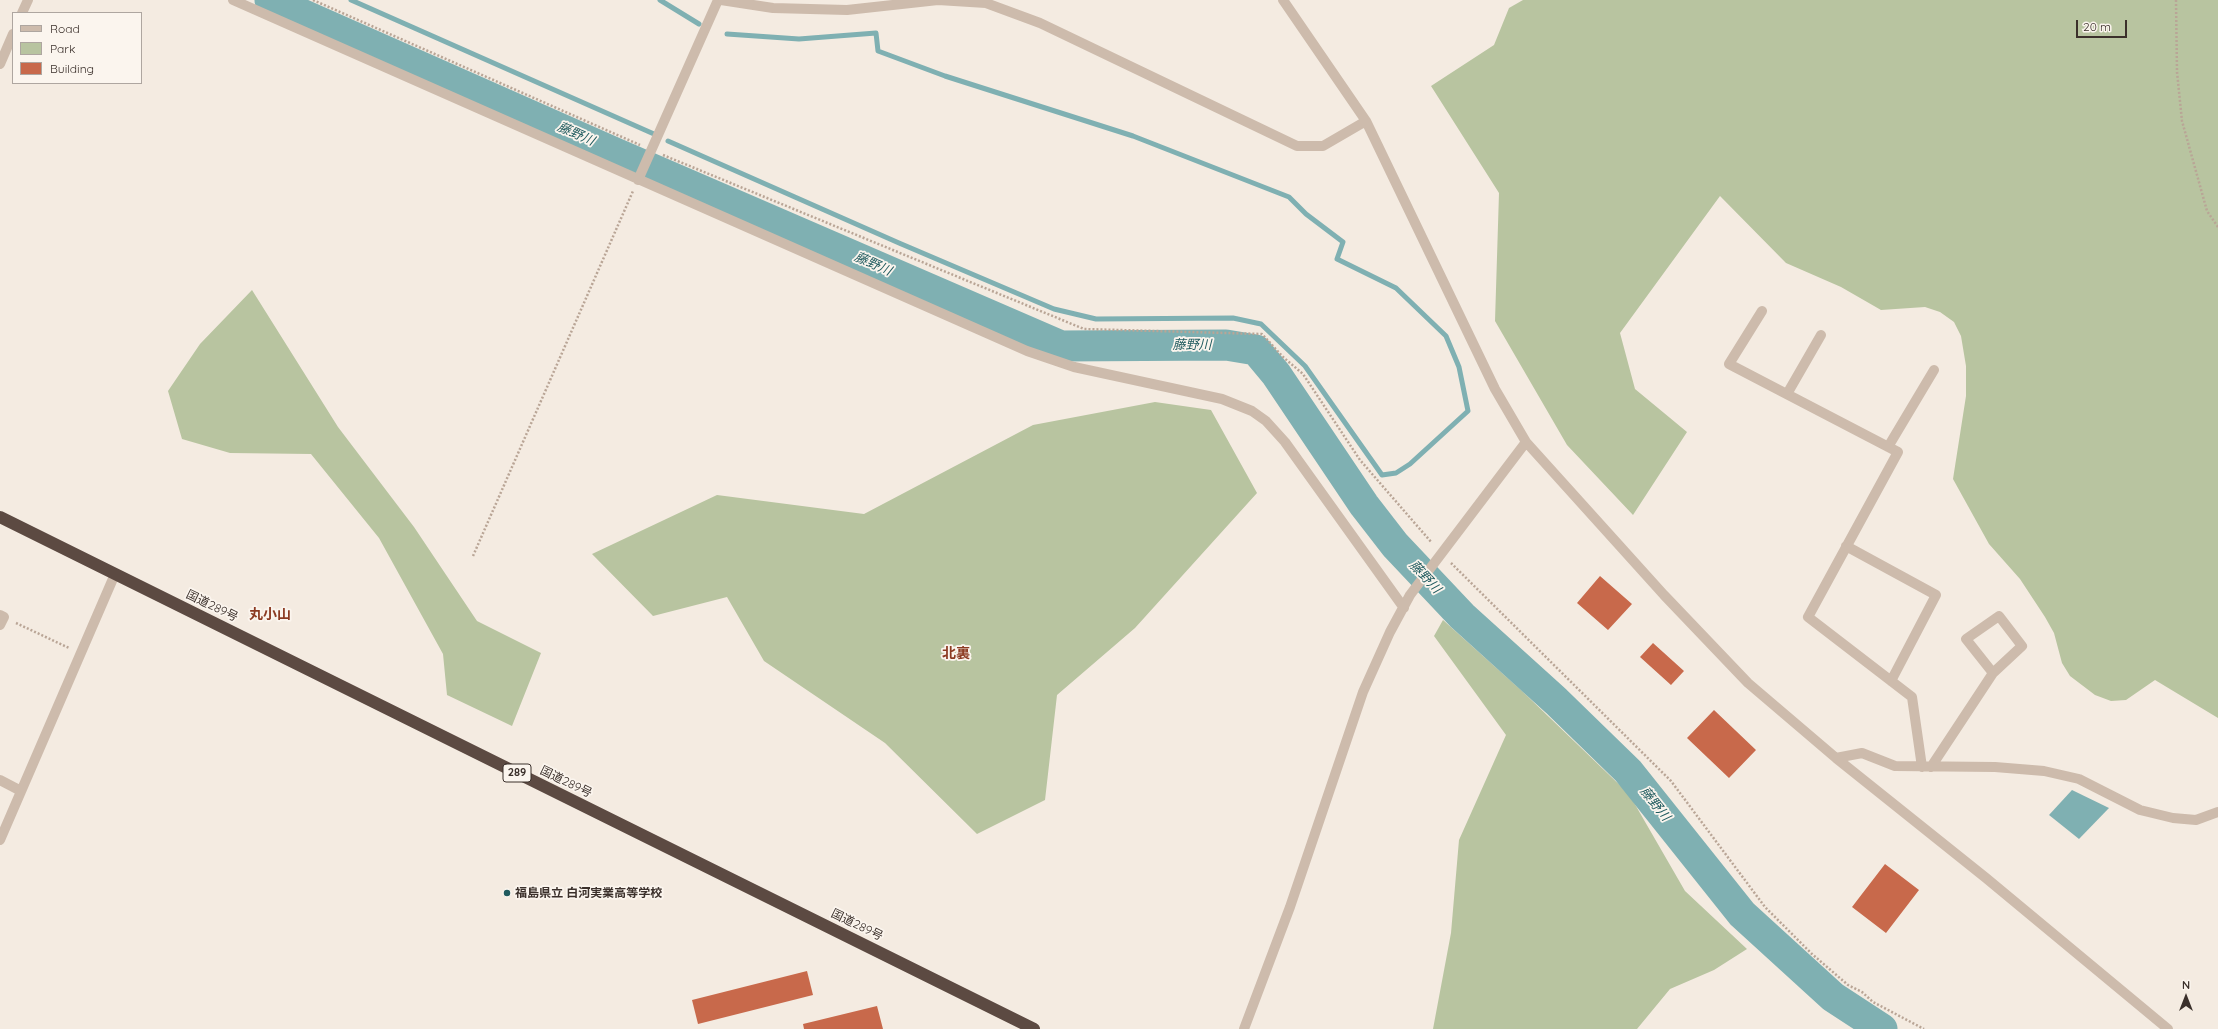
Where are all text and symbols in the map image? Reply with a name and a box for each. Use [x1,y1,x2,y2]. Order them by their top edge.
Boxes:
legend [12,12,142,84]
scale bar [2078,12,2129,38]
text: 20 m [2083,19,2111,34]
text: Road [50,21,80,36]
text: Park [50,41,75,56]
text: Building [50,61,94,76]
water label: 藤野川 [555,119,597,149]
water label: 藤野川 [852,249,894,279]
water label: 藤野川 [1173,337,1211,353]
water label: 藤野川 [1406,557,1444,597]
street label: 国道289号 [184,587,240,625]
district label: 丸小山 [249,607,291,623]
district label: 北裏 [942,646,970,662]
street label: 国道289号 [538,763,594,801]
road number: 289 [503,764,531,782]
water label: 藤野川 [1637,784,1673,824]
place label: 福島県立 白河実業高等学校 [515,886,662,900]
marker: 福島県立 白河実業高等学校 [502,888,512,898]
street label: 国道289号 [829,906,885,944]
north arrow [2166,977,2206,1017]
text: N [2182,978,2190,992]

